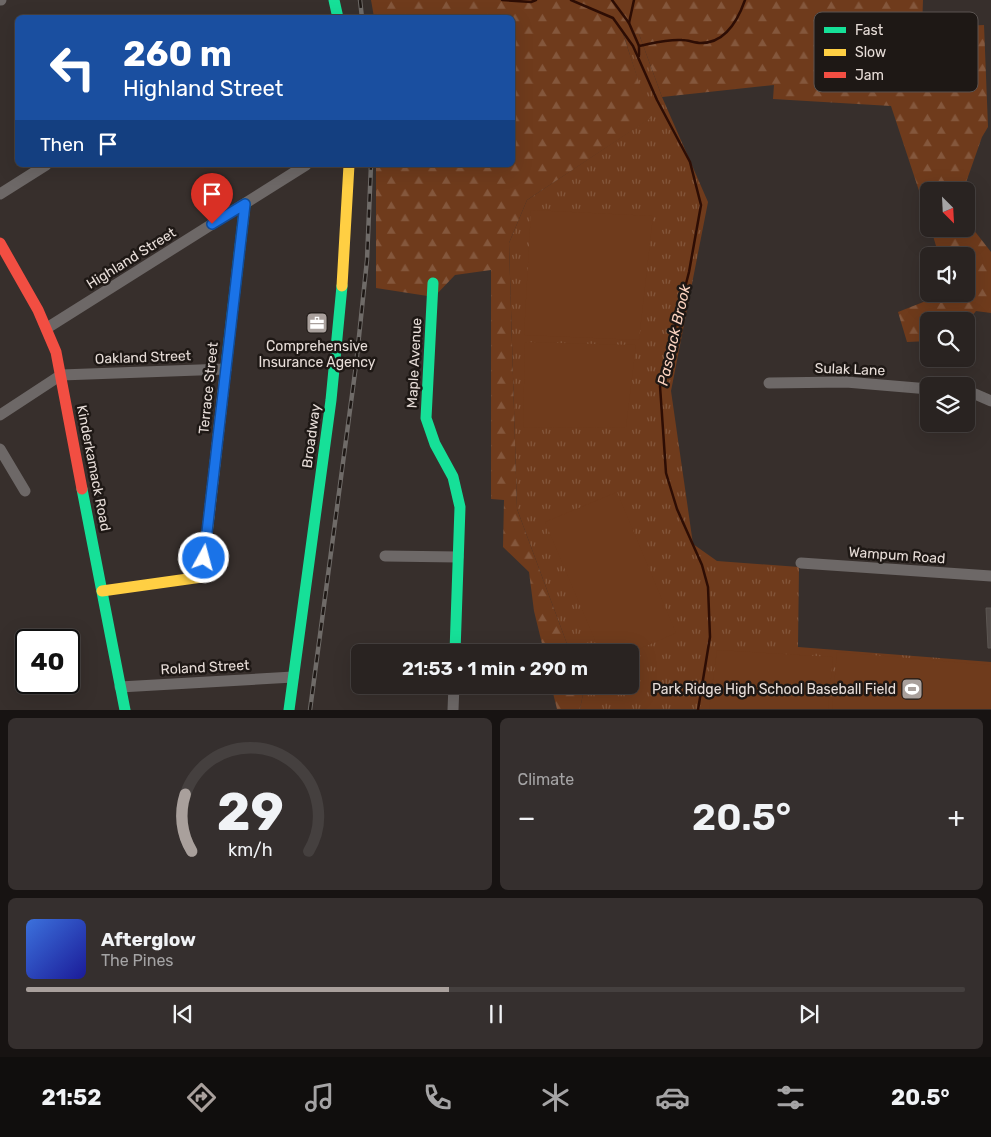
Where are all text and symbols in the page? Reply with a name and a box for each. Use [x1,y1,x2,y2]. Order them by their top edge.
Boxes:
legend [814,12,978,92]
text: Fast [855,22,884,39]
text: 260 m [123,33,232,75]
icon: left [40,35,105,100]
text: Slow [855,44,886,61]
text: Jam [855,67,884,84]
text: Highland Street [123,75,283,102]
icon: arrive [94,130,122,158]
text: Then [40,133,84,156]
pin [191,173,233,224]
icon: arrive [198,180,226,208]
north arrow [920,182,975,238]
map controls [920,182,975,432]
street label: Highland Street [83,224,180,293]
button: sound [920,247,975,302]
water label: Pascack Brook [654,282,694,387]
office icon: Comprehensive Insurance Agency [305,311,329,335]
button: search [920,312,975,367]
street label: Maple Avenue [404,317,425,409]
place label: Comprehensive Insurance Agency [258,338,376,371]
street label: Terrace Street [195,341,222,435]
street label: Oakland Street [95,347,192,368]
street label: Sulak Lane [814,360,886,379]
button: layers [920,377,975,432]
street label: Broadway [299,402,324,469]
street label: Kinderkamack Road [73,404,114,533]
position arrow [177,531,229,583]
street label: Wampum Road [848,544,946,567]
speed limit sign: 40 [15,629,80,694]
street label: Roland Street [160,657,250,678]
text: 21:53 · 1 min · 290 m [402,657,588,680]
sports icon: Park Ridge High School Baseball Field [900,677,924,701]
place label: Park Ridge High School Baseball Field [652,681,896,698]
text: Climate [518,770,574,789]
text: 29 [216,781,283,843]
text: 20.5° [692,794,791,840]
text: − [518,801,536,834]
text: + [948,801,965,834]
text: km/h [227,839,272,860]
text: Afterglow [101,928,196,951]
text: The Pines [101,951,174,970]
icon: previous [169,1000,197,1028]
icon: pause [482,1000,510,1028]
icon: next [795,1000,823,1028]
icon: directions [184,1080,219,1115]
icon: music [302,1080,337,1115]
icon: phone [420,1080,455,1115]
icon: climate [538,1080,573,1115]
icon: car [655,1080,690,1115]
icon: filters [773,1080,808,1115]
text: 21:52 [41,1084,102,1111]
text: 20.5° [891,1084,950,1111]

